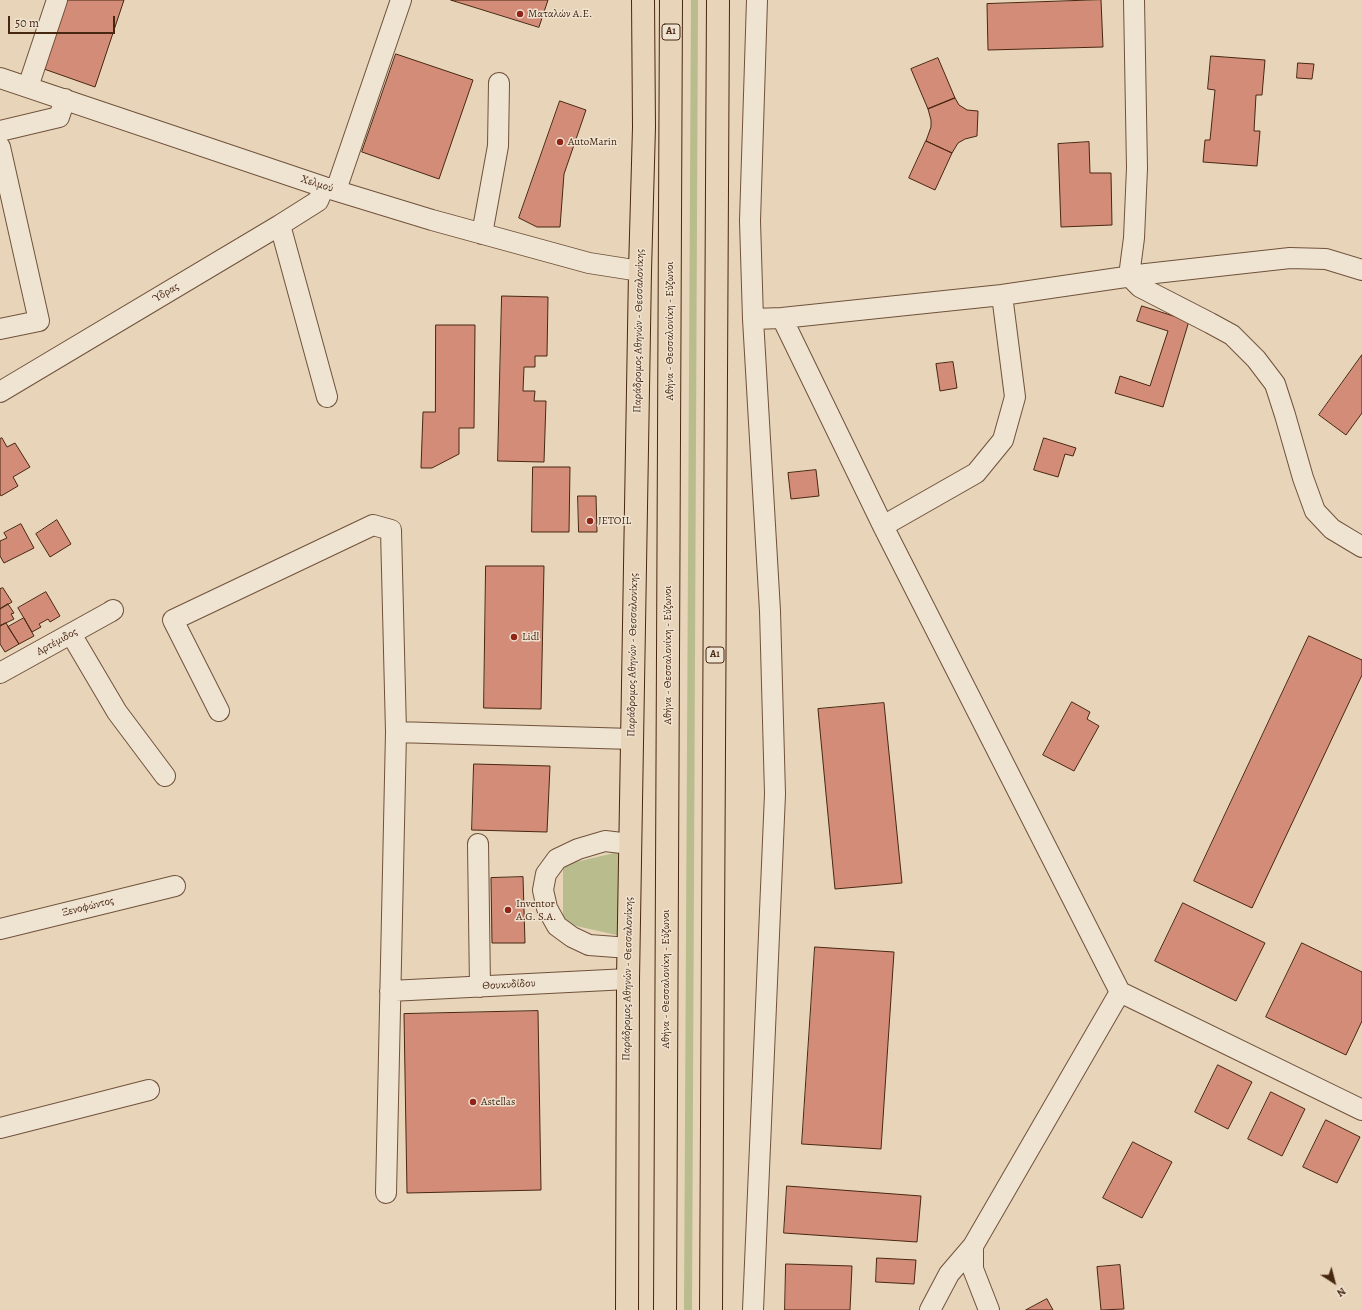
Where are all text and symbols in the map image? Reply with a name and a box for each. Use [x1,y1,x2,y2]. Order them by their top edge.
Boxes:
place label: Ματαλών Α.Ε. [528,7,592,21]
scale bar [10,8,117,34]
marker: Ματαλών Α.Ε. [515,9,525,19]
text: 50 m [15,15,39,31]
road number: Α1 [662,24,680,40]
place label: AutoMarin [568,135,617,149]
marker: AutoMarin [555,137,565,147]
street label: Χελμού [299,173,335,195]
street label: Παράδρομος Αθηνών - Θεσσαλονίκης [631,249,647,413]
street label: Αθήνα - Θεσσαλονίκη - Εύζωνοι [663,262,677,400]
street label: Ύδρας [151,280,181,306]
place label: JETOIL [598,514,631,528]
marker: JETOIL [585,516,595,526]
street label: Παράδρομος Αθηνών - Θεσσαλονίκης [625,573,641,737]
street label: Αθήνα - Θεσσαλονίκη - Εύζωνοι [661,586,675,724]
street label: Αρτέμιδος [34,625,80,659]
place label: Lidl [522,630,539,644]
marker: Lidl [509,632,519,642]
road number: Α1 [706,647,724,663]
street label: Ξενοφώντος [61,894,115,920]
place label: Inventor A.G. S.A. [516,897,556,923]
street label: Παράδρομος Αθηνών - Θεσσαλονίκης [620,897,636,1061]
marker: Inventor A.G. S.A. [503,905,513,915]
street label: Αθήνα - Θεσσαλονίκη - Εύζωνοι [659,910,673,1048]
street label: Θουκυδίδου [482,977,536,993]
place label: Astellas [481,1095,515,1109]
marker: Astellas [468,1097,478,1107]
north arrow [1314,1262,1354,1302]
text: N [1334,1284,1349,1301]

